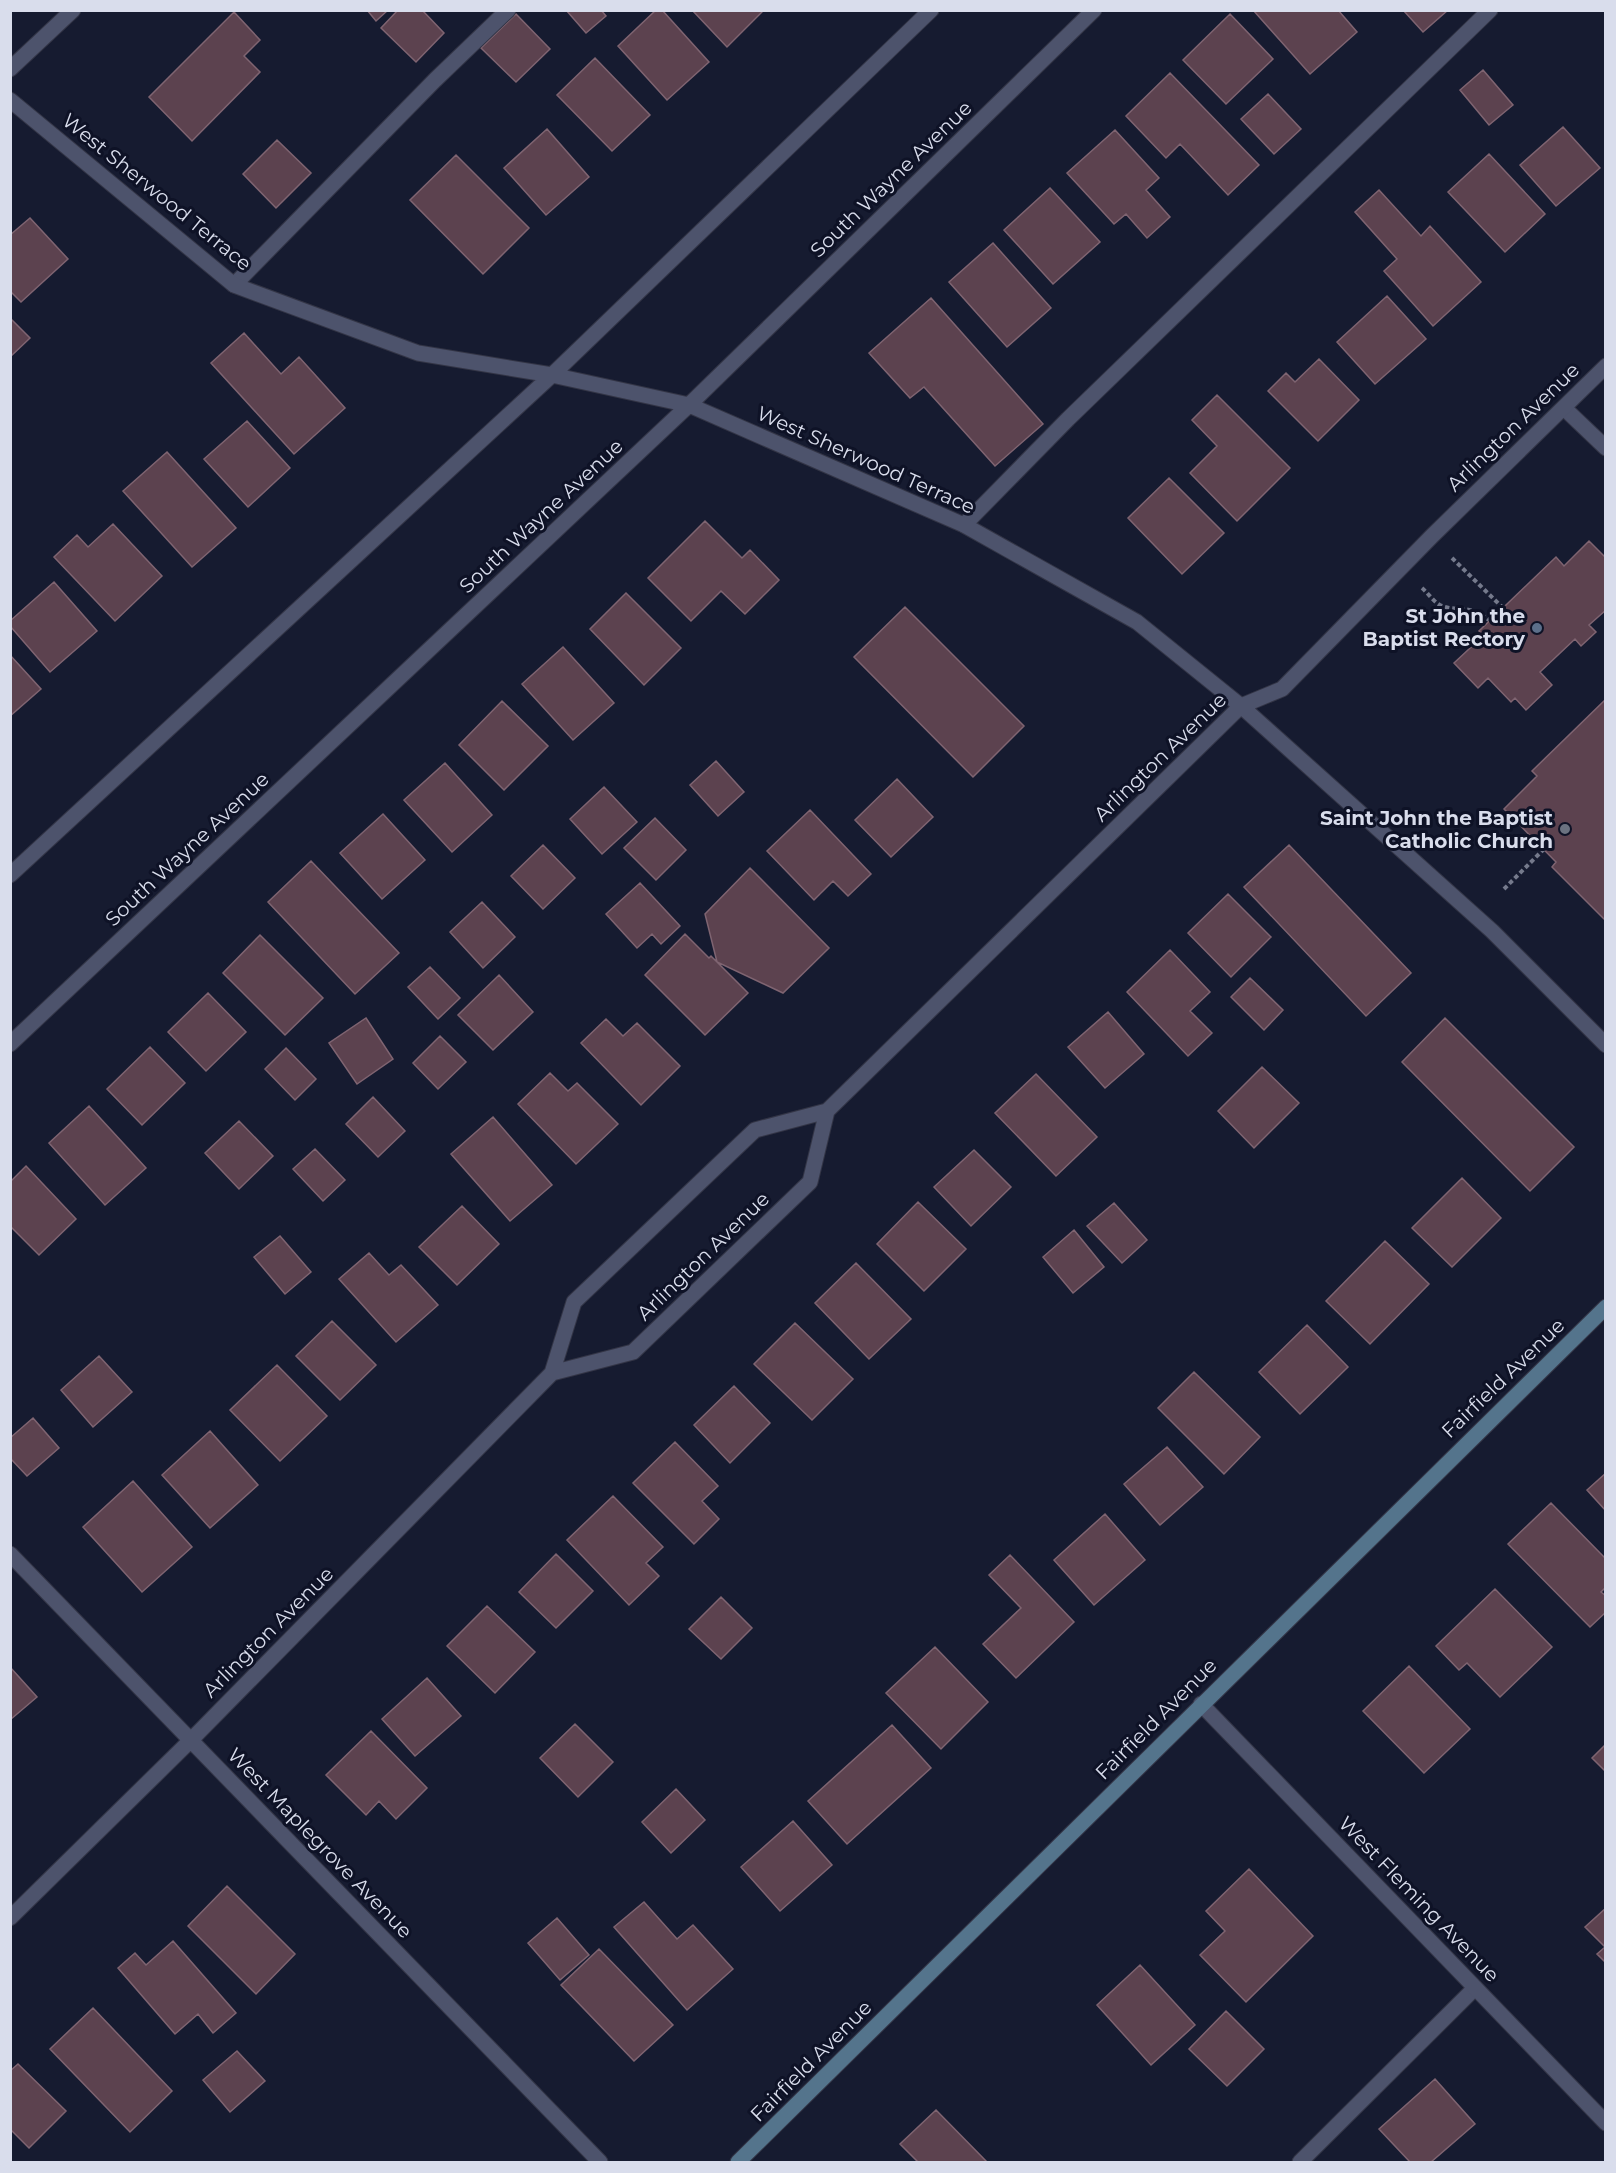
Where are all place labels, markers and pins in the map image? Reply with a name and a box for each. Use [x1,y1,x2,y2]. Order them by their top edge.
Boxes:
place label: St John the Baptist Rectory [1363,604,1526,651]
marker: St John the Baptist Rectory [1530,621,1544,635]
place label: Saint John the Baptist Catholic Church [1320,806,1553,853]
marker: Saint John the Baptist Catholic Church [1558,822,1572,836]

